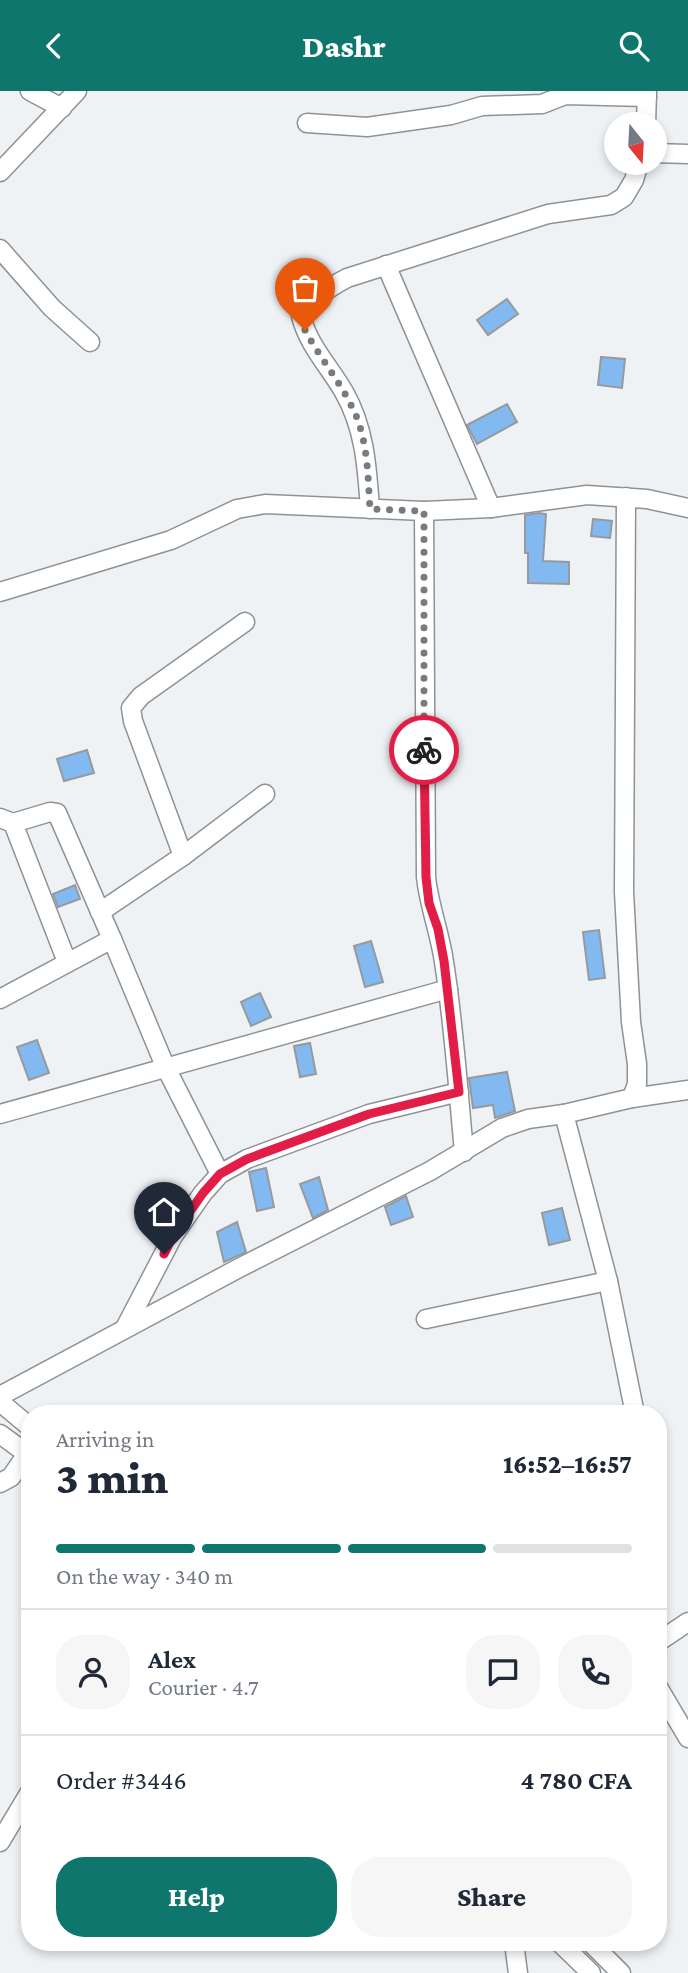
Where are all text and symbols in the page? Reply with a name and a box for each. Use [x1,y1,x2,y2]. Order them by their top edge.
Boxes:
icon: back [35,27,73,65]
icon: search [615,27,653,65]
text: Dashr [302,28,386,64]
north arrow [604,112,667,175]
map controls [604,112,667,175]
pin [275,258,335,330]
icon: bag [286,269,324,307]
courier [389,715,459,785]
icon: bike [405,731,443,769]
pin [134,1182,194,1254]
icon: home [145,1193,183,1231]
text: Arriving in [56,1426,154,1452]
text: 16:52–16:57 [503,1450,632,1479]
text: 3 min [56,1452,168,1503]
text: On the way · 340 m [56,1563,233,1589]
button: person [56,1635,130,1709]
button: chat [466,1635,540,1709]
button: phone [558,1635,632,1709]
text: Alex [148,1645,196,1674]
text: Courier · 4.7 [148,1674,259,1700]
text: Order #3446 [56,1766,187,1795]
text: 4 780 CFA [521,1766,632,1795]
button: Help [56,1857,337,1937]
button: Share [351,1857,632,1937]

